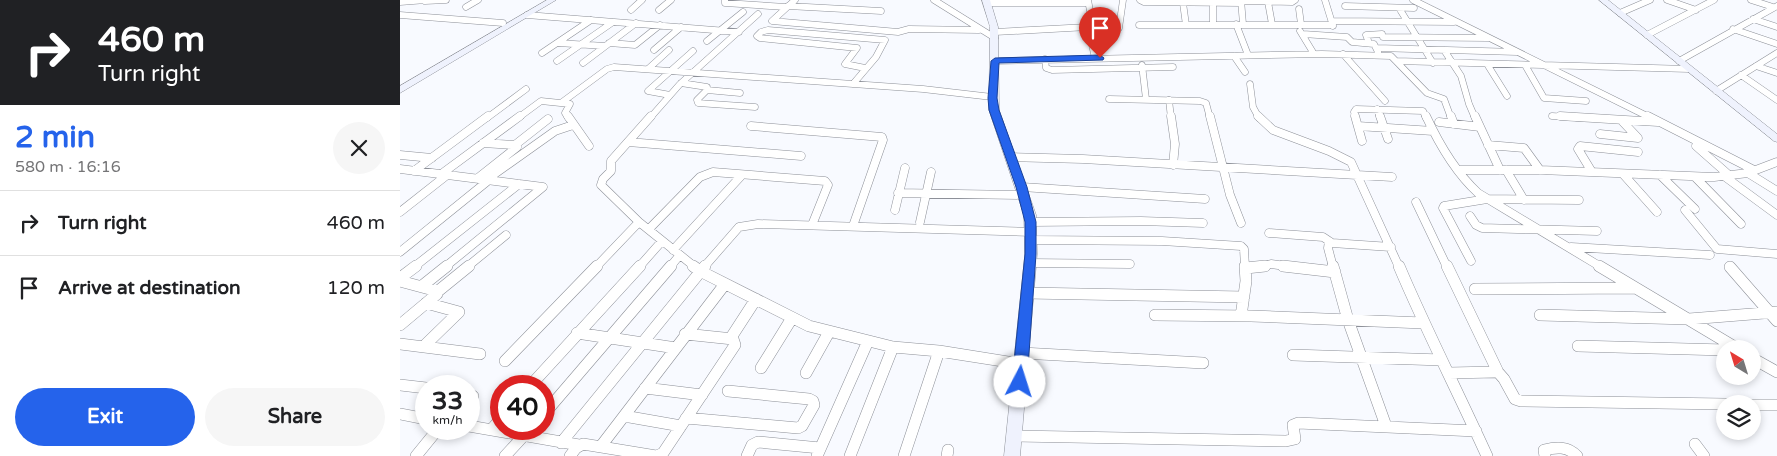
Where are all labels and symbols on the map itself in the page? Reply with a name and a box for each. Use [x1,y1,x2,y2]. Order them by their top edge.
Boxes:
pin [1079,7,1121,58]
north arrow [1716,340,1761,385]
position arrow [993,355,1045,407]
speed limit sign: 40 [490,375,555,440]

